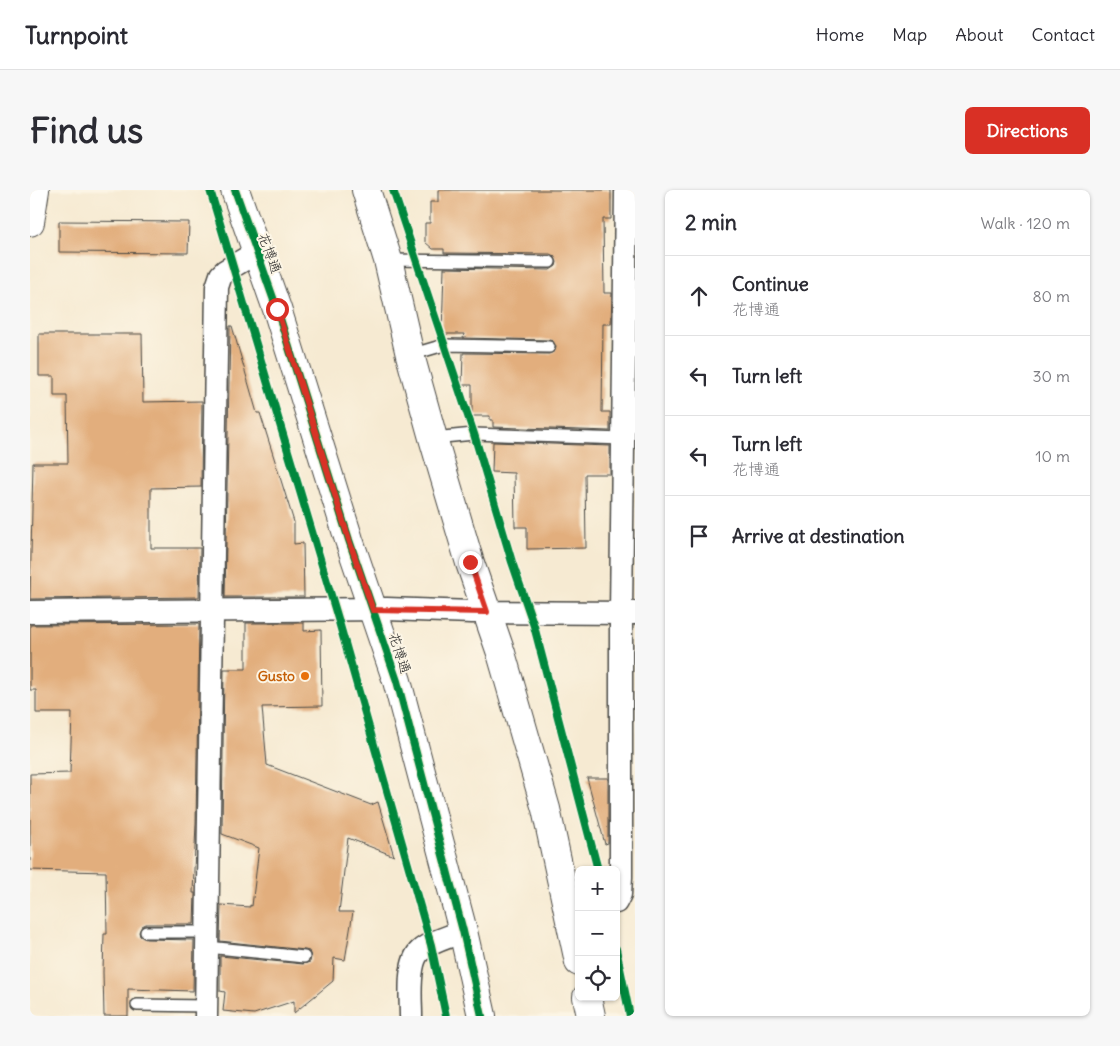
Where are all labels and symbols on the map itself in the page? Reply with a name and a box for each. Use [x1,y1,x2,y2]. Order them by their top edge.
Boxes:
street label: 花博通 [254,230,286,276]
route start [266,298,289,321]
route end [459,551,482,574]
street label: 花博通 [385,630,415,676]
place label: Gusto [258,667,295,685]
marker: Gusto [299,670,311,682]

